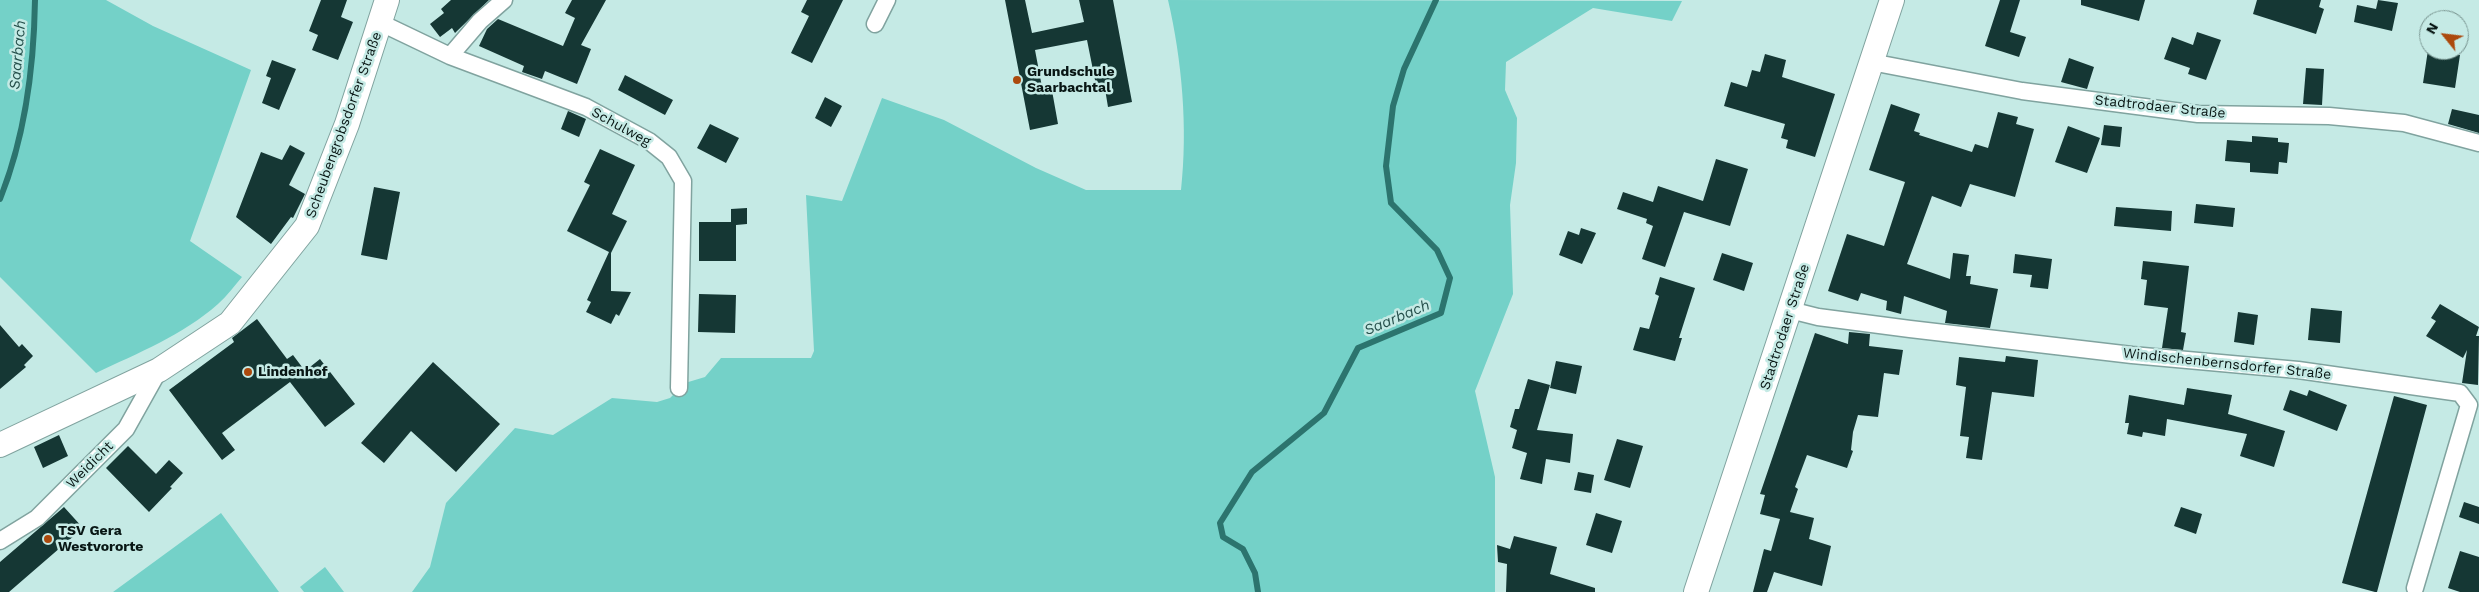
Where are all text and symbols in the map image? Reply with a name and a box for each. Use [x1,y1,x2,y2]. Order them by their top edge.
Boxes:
north arrow [2419,10,2469,60]
water label: Saarbach [6,20,30,90]
text: N [2422,20,2441,37]
street label: Scheubengrobsdorfer Straße [302,30,386,220]
place label: Grundschule Saarbachtal [1027,64,1115,96]
marker: Grundschule Saarbachtal [1011,74,1023,86]
street label: Stadtrodaer Straße [2094,92,2226,122]
street label: Schulweg [588,104,654,150]
street label: Stadtrodaer Straße [1757,262,1813,392]
water label: Saarbach [1362,296,1432,340]
street label: Windischenbernsdorfer Straße [2122,345,2332,383]
place label: Lindenhof [258,364,328,380]
marker: Lindenhof [242,366,254,378]
street label: Weidicht [63,438,117,492]
place label: TSV Gera Westvororte [58,523,143,556]
marker: TSV Gera Westvororte [42,533,54,545]

